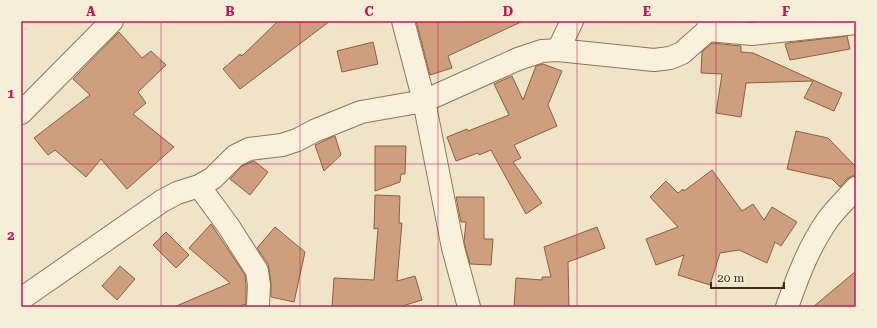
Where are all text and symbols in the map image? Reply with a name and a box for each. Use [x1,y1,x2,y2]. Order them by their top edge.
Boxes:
text: A [86,4,96,19]
text: B [225,4,235,19]
text: C [364,4,374,19]
text: D [503,4,513,19]
text: E [643,4,651,19]
text: F [782,4,790,19]
text: 1 [7,86,15,101]
text: 2 [7,228,15,243]
scale bar [711,264,784,290]
text: 20 m [717,271,744,285]

